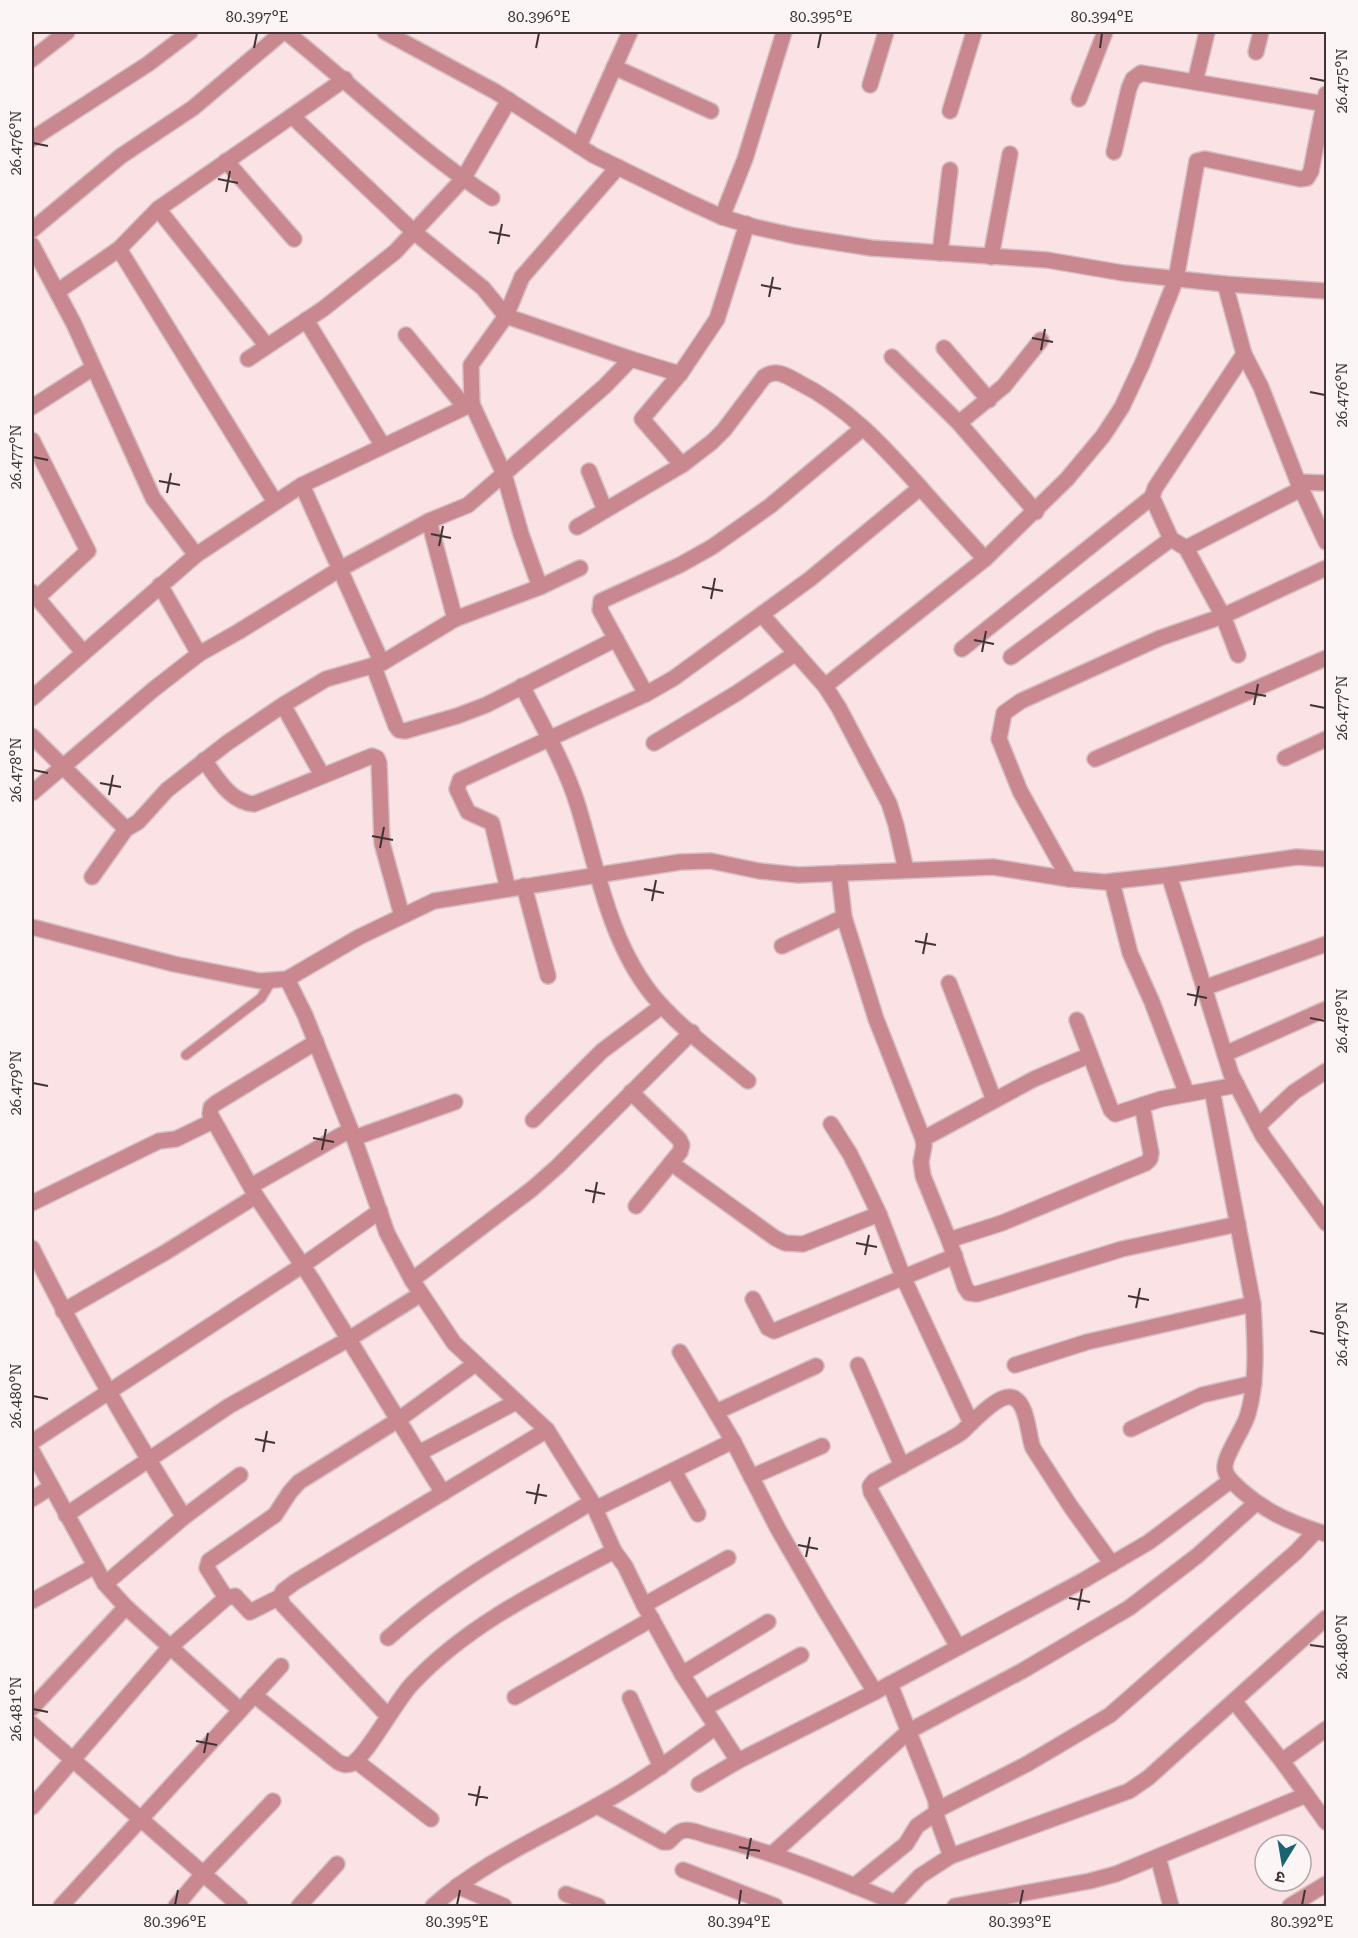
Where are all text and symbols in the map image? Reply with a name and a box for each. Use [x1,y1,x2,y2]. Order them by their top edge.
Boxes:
text: 80.397°E [226,8,288,26]
text: 80.396°E [508,8,570,26]
text: 80.395°E [790,8,852,26]
text: 80.394°E [1071,8,1133,26]
text: 26.475°N [1333,48,1351,114]
text: 26.476°N [7,110,25,176]
text: 26.476°N [1333,362,1351,428]
text: 26.477°N [7,424,25,490]
text: 26.477°N [1333,675,1351,741]
text: 26.478°N [7,737,25,803]
text: 26.478°N [1333,988,1351,1054]
text: 26.479°N [7,1050,25,1116]
text: 26.479°N [1333,1301,1351,1367]
text: 26.480°N [7,1363,25,1429]
text: 26.480°N [1333,1614,1351,1680]
text: 26.481°N [7,1676,25,1742]
north arrow [1253,1833,1313,1893]
text: उ [1273,1867,1287,1887]
text: 80.396°E [144,1913,206,1931]
text: 80.395°E [426,1913,488,1931]
text: 80.394°E [708,1913,770,1931]
text: 80.393°E [989,1913,1051,1931]
text: 80.392°E [1271,1913,1333,1931]

